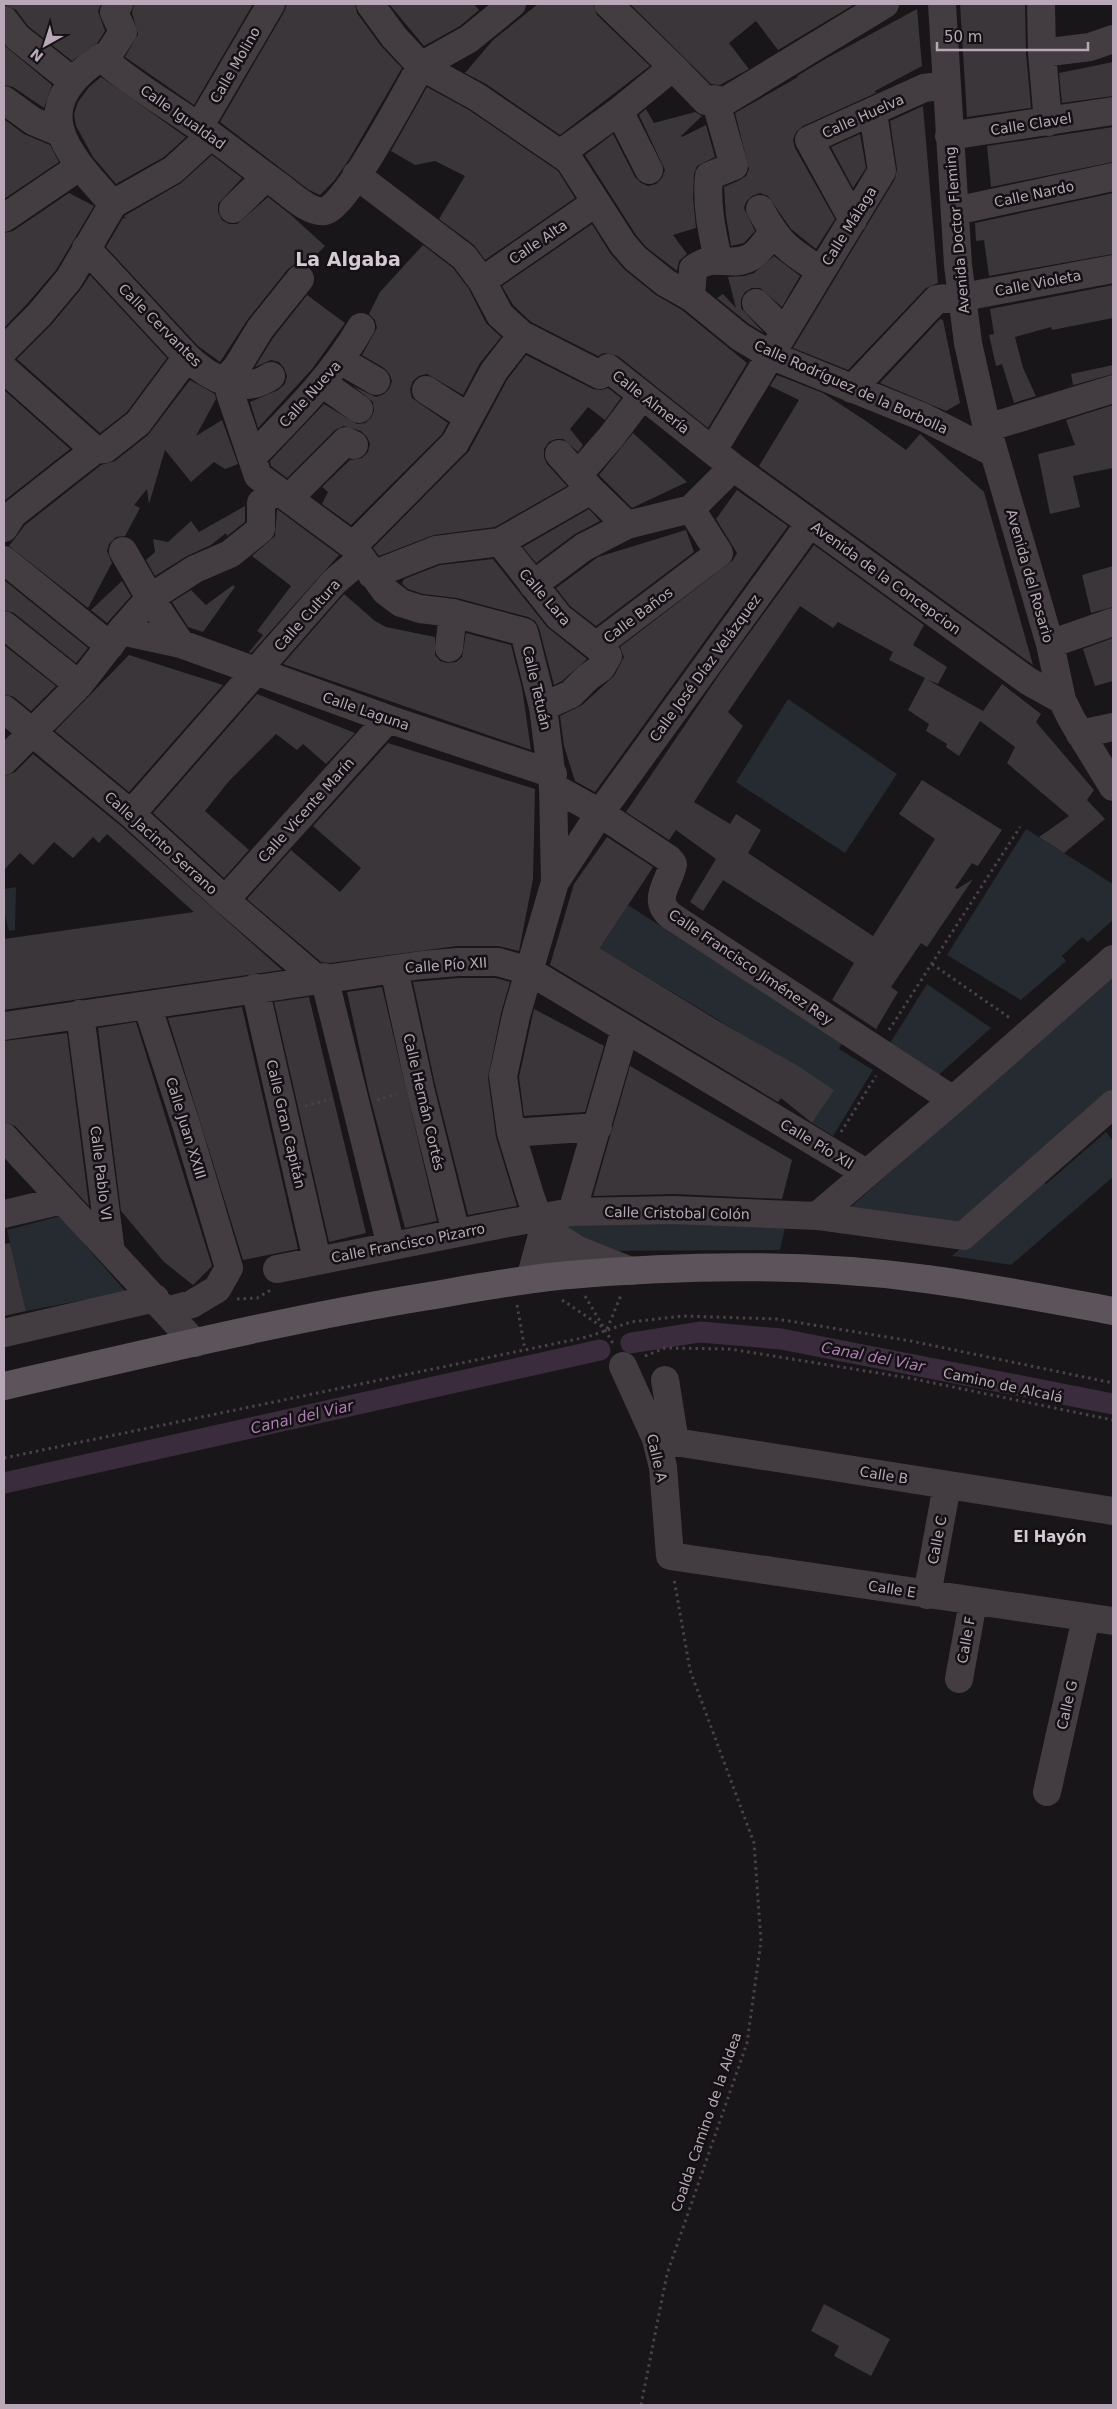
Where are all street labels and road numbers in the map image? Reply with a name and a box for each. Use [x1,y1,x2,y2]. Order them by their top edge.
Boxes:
street label: Calle Molino [207,24,263,106]
street label: Calle Igualdad [137,82,229,152]
street label: Calle Huelva [820,91,906,141]
street label: Calle Clavel [989,110,1073,138]
street label: Avenida Doctor Fleming [942,146,972,314]
street label: Calle Nardo [993,178,1075,210]
street label: Calle Málaga [818,184,880,268]
street label: Calle Alta [506,217,570,267]
street label: Calle Violeta [994,267,1082,299]
street label: Calle Cervantes [115,280,205,370]
street label: Calle Rodríguez de la Borbolla [752,337,950,437]
street label: Calle Nueva [276,357,344,431]
street label: Calle Almería [609,367,693,437]
street label: Avenida del Rosario [1003,508,1057,644]
street label: Avenida de la Concepcion [808,518,964,638]
street label: Calle Lara [516,565,574,629]
street label: Calle Cultura [271,576,343,654]
street label: Calle Baños [600,584,676,646]
street label: Calle José Díaz Velázquez [646,591,764,745]
street label: Calle Tetuán [520,644,554,732]
street label: Calle Laguna [320,689,412,733]
street label: Calle Vicente Marín [255,754,357,866]
street label: Calle Jacinto Serrano [102,788,220,898]
street label: Calle Francisco Jiménez Rey [666,906,836,1028]
street label: Calle Pío XII [404,954,488,976]
street label: Calle Hernán Cortés [400,1032,448,1172]
street label: Calle Gran Capitán [263,1058,309,1190]
street label: Calle Juan XXIII [163,1075,209,1181]
street label: Calle Pío XII [778,1116,856,1172]
street label: Calle Pablo VI [87,1125,115,1221]
street label: Calle Cristobal Colón [604,1204,750,1222]
street label: Calle Francisco Pizarro [330,1220,486,1266]
street label: Camino de Alcalá [942,1364,1064,1406]
street label: Calle A [644,1432,670,1484]
street label: Calle B [859,1463,909,1487]
street label: Calle C [924,1514,950,1566]
street label: Calle E [867,1577,917,1601]
street label: Calle F [954,1615,978,1665]
street label: Calle G [1054,1679,1080,1731]
street label: Coalda Camino de la Aldea [668,2030,744,2214]

